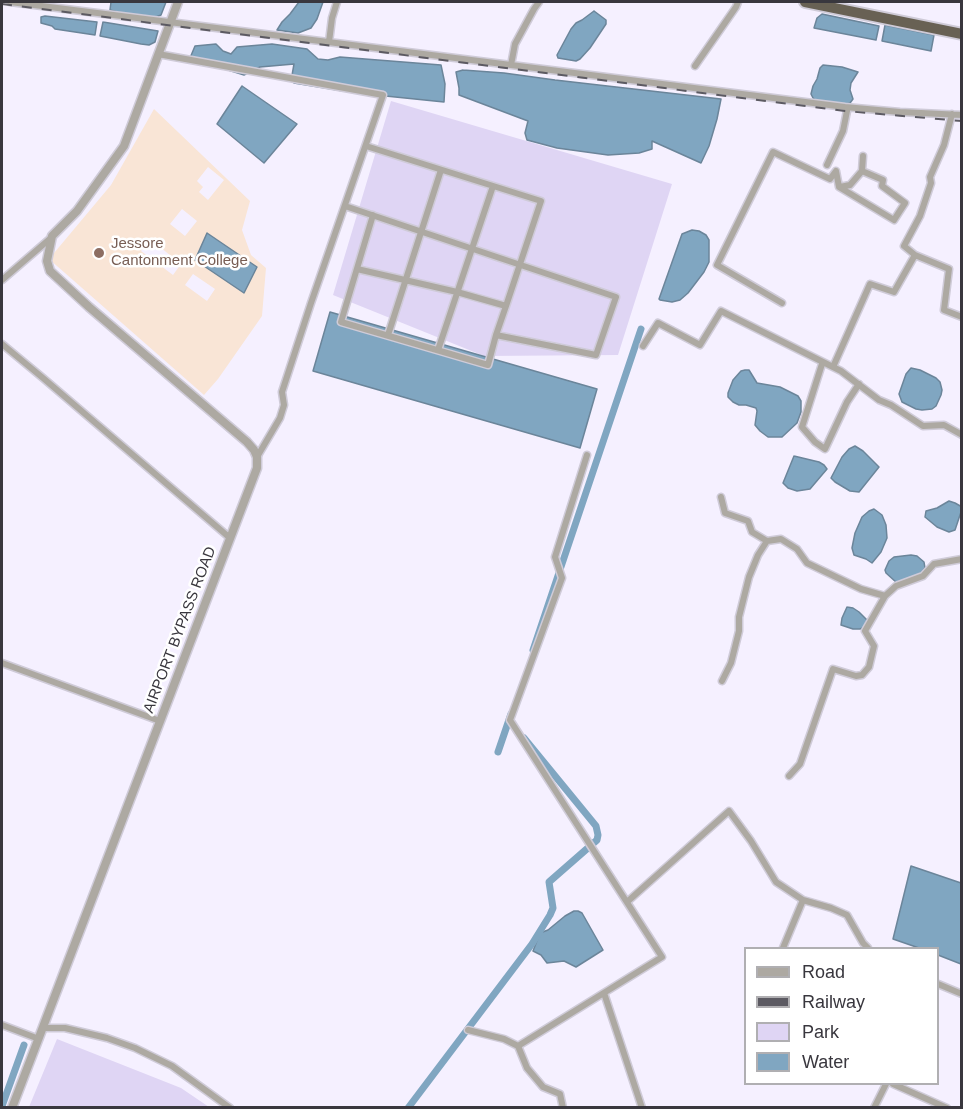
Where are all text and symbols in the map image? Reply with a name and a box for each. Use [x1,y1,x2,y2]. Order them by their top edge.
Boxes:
place label: Jessore Cantonment College [111,235,248,270]
marker: Jessore Cantonment College [92,246,106,260]
street label: AIRPORT BYPASS ROAD [140,544,220,716]
legend [744,947,939,1085]
text: Road [802,962,845,982]
text: Railway [802,992,865,1012]
text: Park [802,1022,839,1042]
text: Water [802,1052,849,1072]

